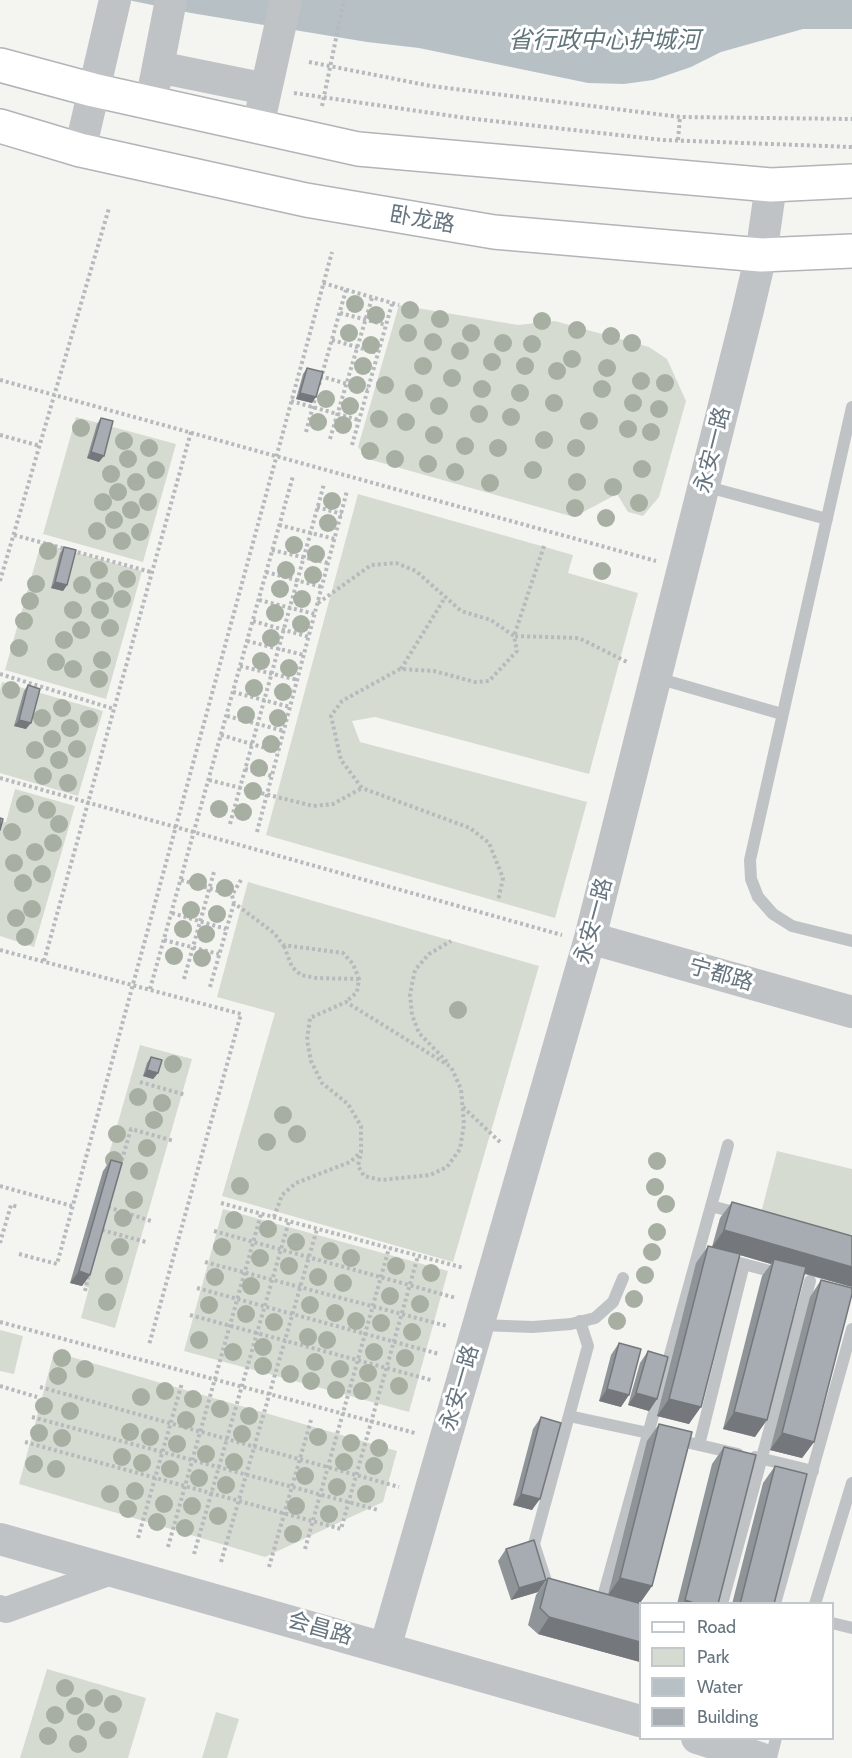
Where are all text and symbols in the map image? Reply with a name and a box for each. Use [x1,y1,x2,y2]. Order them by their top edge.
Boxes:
water label: 省行政中心护城河 [508,27,700,55]
street label: 卧龙路 [387,201,457,239]
street label: 永安一路 [690,404,736,496]
street label: 永安一路 [570,875,618,967]
street label: 宁都路 [686,953,756,997]
street label: 永安一路 [435,1342,485,1434]
legend [639,1602,834,1740]
street label: 会昌路 [285,1607,355,1651]
text: Road [697,1616,736,1638]
text: Park [697,1646,729,1668]
text: Water [697,1676,743,1698]
text: Building [697,1706,758,1728]

